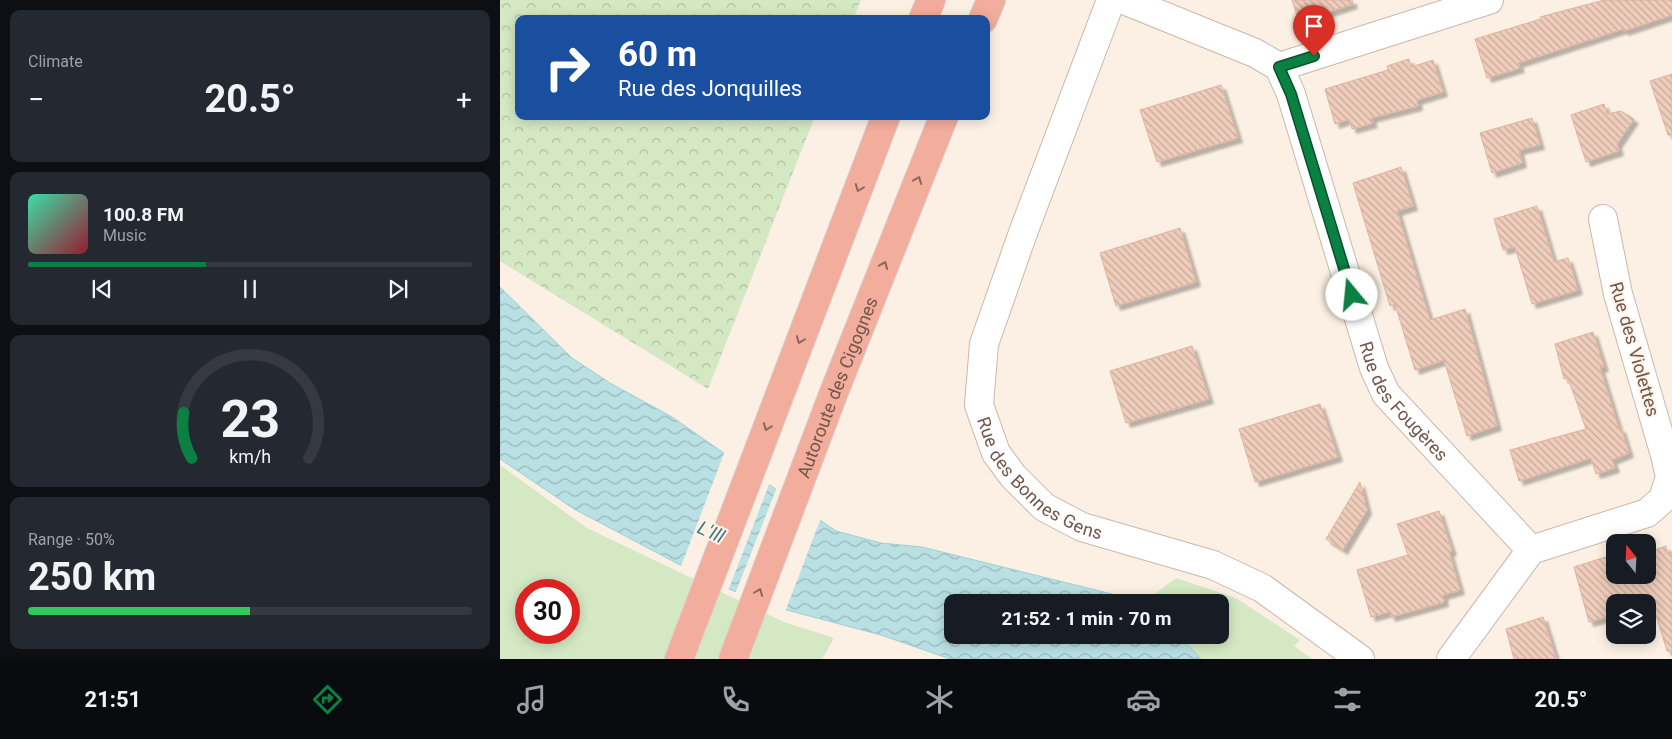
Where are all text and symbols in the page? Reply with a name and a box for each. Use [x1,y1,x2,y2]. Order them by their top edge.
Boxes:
pin [1293,5,1335,56]
icon: arrive [1300,12,1328,40]
text: 60 m [618,34,697,75]
icon: right [535,35,600,100]
text: Climate [28,52,83,71]
text: Rue des Jonquilles [618,76,802,101]
text: 20.5° [204,77,296,121]
text: − [28,83,44,116]
text: + [456,83,472,116]
one-way arrow [912,176,923,185]
one-way arrow [854,183,865,192]
text: 100.8 FM [103,203,184,226]
text: Music [103,226,146,245]
one-way arrow [878,261,889,270]
position arrow [1325,268,1377,320]
icon: previous [88,275,116,303]
icon: pause [236,275,264,303]
icon: next [384,275,412,303]
street label: Rue des Violettes [1606,279,1664,419]
street label: Autoroute des Cigognes [792,294,881,481]
one-way arrow [796,335,806,343]
street label: Rue des Fougères [1356,339,1453,465]
text: 23 [220,389,280,450]
street label: Rue des Bonnes Gens [973,414,1105,543]
one-way arrow [763,422,773,431]
text: km/h [229,446,271,467]
water label: L'Ill [694,516,729,548]
text: Range · 50% [28,530,115,549]
north arrow [1606,534,1656,584]
map controls [1606,534,1656,644]
text: 250 km [28,555,156,599]
speed limit sign: 30 [515,579,580,644]
one-way arrow [753,588,763,597]
button: layers [1606,594,1656,644]
text: 21:52 · 1 min · 70 m [1001,607,1172,630]
icon: directions [310,682,345,717]
icon: music [514,682,549,717]
icon: phone [718,682,753,717]
icon: climate [922,682,957,717]
icon: car [1126,682,1161,717]
icon: filters [1330,682,1365,717]
text: 21:51 [85,687,141,712]
text: 20.5° [1535,687,1587,712]

